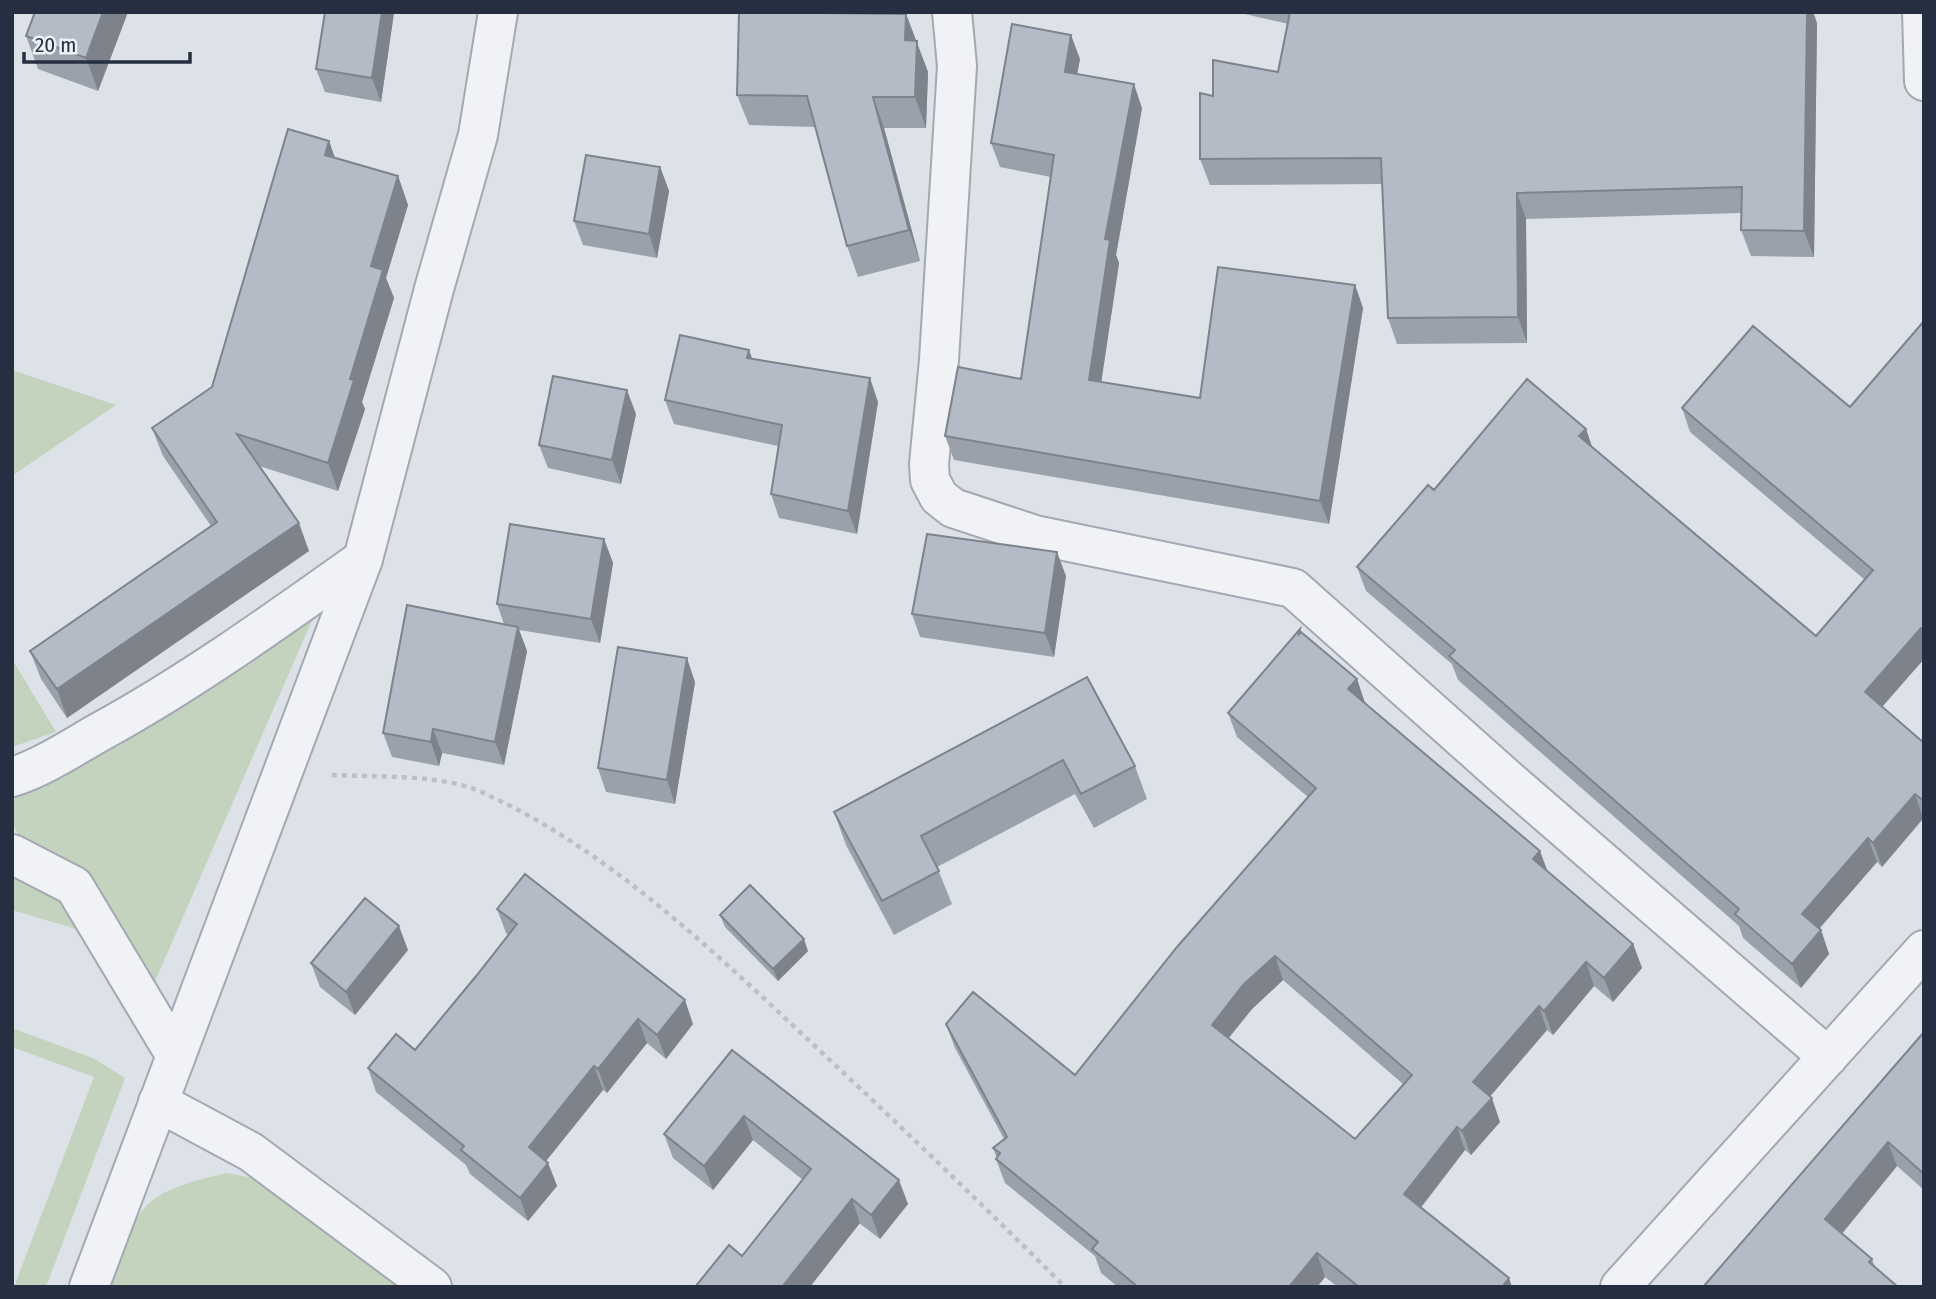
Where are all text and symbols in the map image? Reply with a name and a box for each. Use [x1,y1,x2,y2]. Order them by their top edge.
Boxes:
scale bar [24,21,191,65]
text: 20 m [35,32,76,58]

